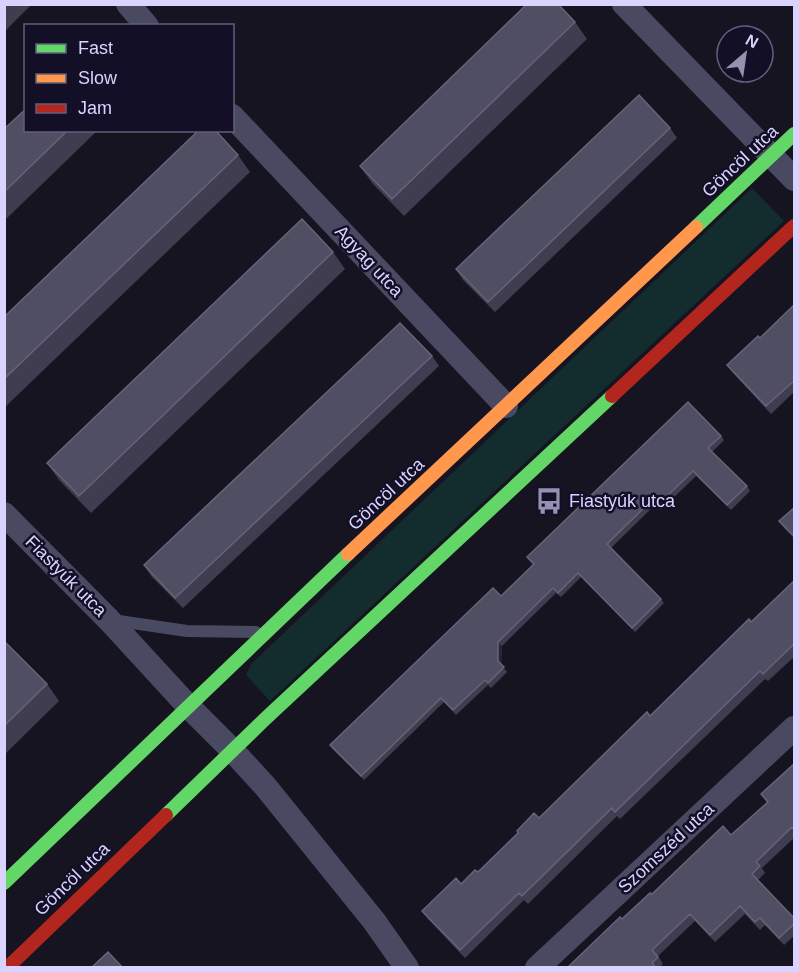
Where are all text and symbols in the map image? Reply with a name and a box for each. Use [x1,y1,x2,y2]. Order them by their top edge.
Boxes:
legend [24,24,234,132]
north arrow [715,24,775,84]
text: N [743,31,761,52]
text: Fast [78,38,113,58]
text: Slow [78,68,118,88]
text: Jam [78,98,112,118]
street label: Göncöl utca [698,120,783,201]
street label: Agyag utca [331,221,408,301]
street label: Göncöl utca [344,453,429,534]
bus stop icon: Fiastyúk utca [534,486,564,516]
place label: Fiastyúk utca [569,491,676,511]
street label: Fiastyúk utca [21,531,111,621]
street label: Szomszéd utca [614,798,719,897]
street label: Göncöl utca [31,838,114,920]

